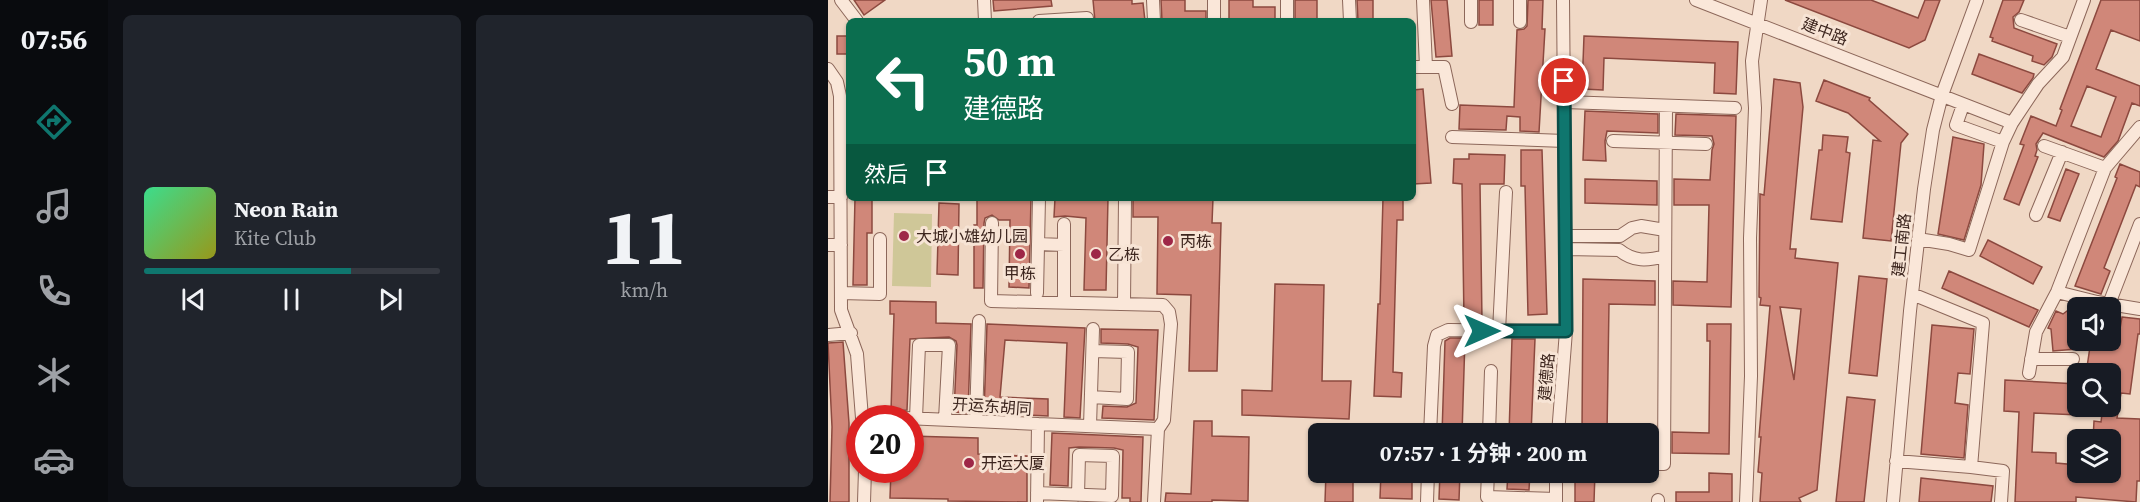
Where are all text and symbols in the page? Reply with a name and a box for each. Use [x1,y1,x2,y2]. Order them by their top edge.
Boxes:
street label: 建中路 [1799,12,1851,50]
text: 07:56 [21,21,87,58]
text: 50 m [963,32,1056,90]
icon: left [864,42,942,120]
pin [1538,55,1589,106]
icon: arrive [1547,64,1580,97]
text: 建德路 [963,90,1044,127]
icon: directions [33,101,75,143]
icon: arrive [920,156,953,189]
text: 然后 [864,159,908,189]
text: 11 [602,183,687,290]
icon: music [33,185,75,227]
text: Neon Rain [234,194,338,224]
street label: 建工南路 [1887,212,1915,278]
text: Kite Club [234,224,316,252]
place label: 大城小雄幼儿园 [916,225,1028,247]
marker: 大城小雄幼儿园 [897,229,911,243]
place label: 丙栋 [1180,230,1212,252]
marker: 丙栋 [1161,234,1175,248]
place label: 乙栋 [1108,243,1140,265]
marker: 甲栋 [1013,247,1027,261]
marker: 乙栋 [1089,247,1103,261]
place label: 甲栋 [1004,262,1036,284]
icon: phone [33,270,75,312]
text: km/h [620,276,668,304]
icon: previous [177,283,210,316]
icon: pause [275,283,308,316]
icon: next [374,283,407,316]
map controls [2067,297,2121,483]
button: sound [2067,297,2121,351]
position arrow [1450,299,1514,363]
street label: 建德路 [1533,352,1559,402]
icon: climate [33,354,75,396]
button: search [2067,363,2121,417]
street label: 开运东胡同 [951,392,1033,420]
speed limit sign: 20 [846,405,924,483]
button: layers [2067,429,2121,483]
text: 07:57 · 1 分钟 · 200 m [1380,438,1587,468]
icon: car [33,439,75,481]
place label: 开运大厦 [981,452,1045,474]
marker: 开运大厦 [962,456,976,470]

